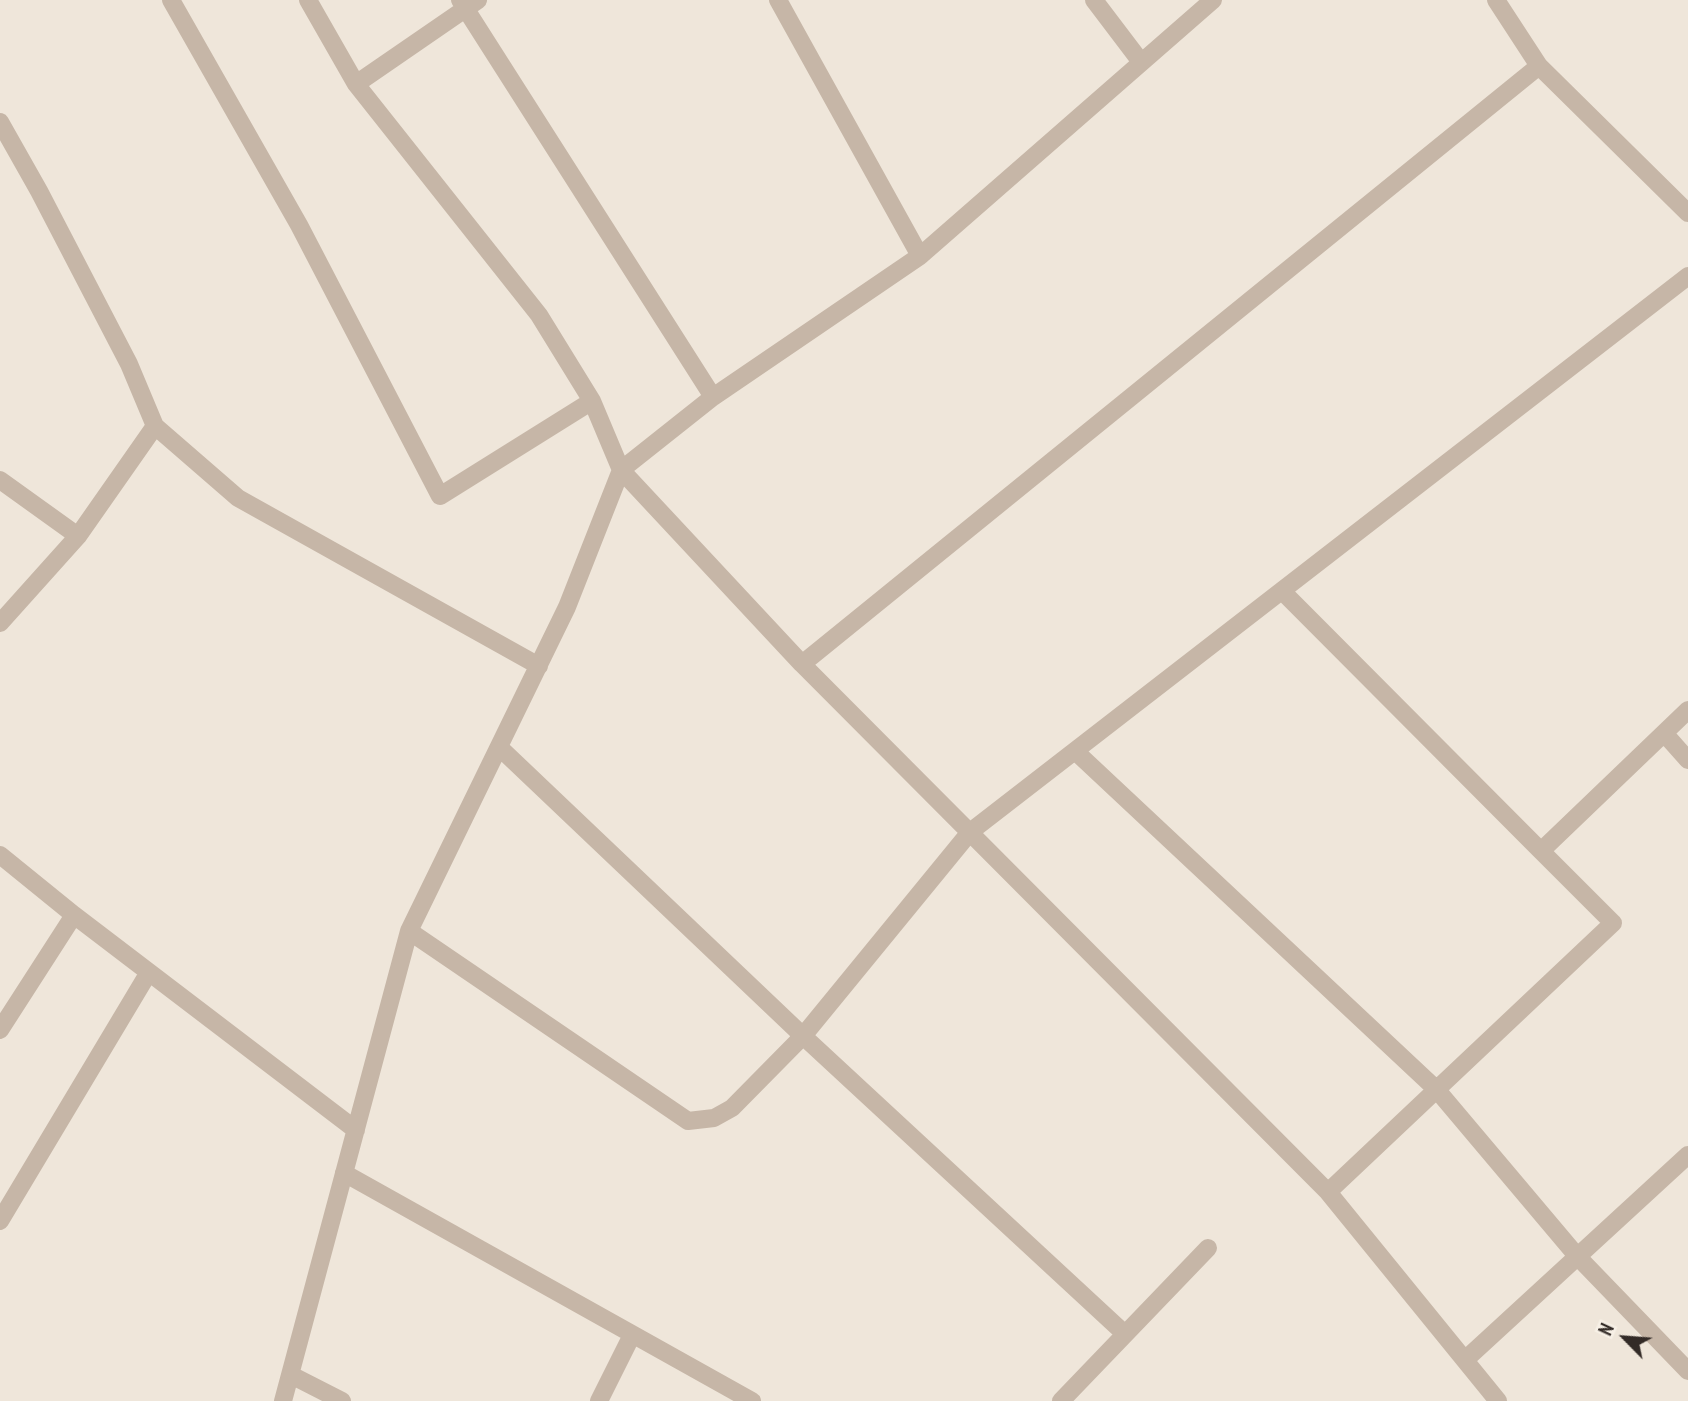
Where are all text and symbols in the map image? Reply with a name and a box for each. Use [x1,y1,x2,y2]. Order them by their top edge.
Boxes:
north arrow [1590,1303,1660,1373]
text: N [1593,1319,1619,1339]

